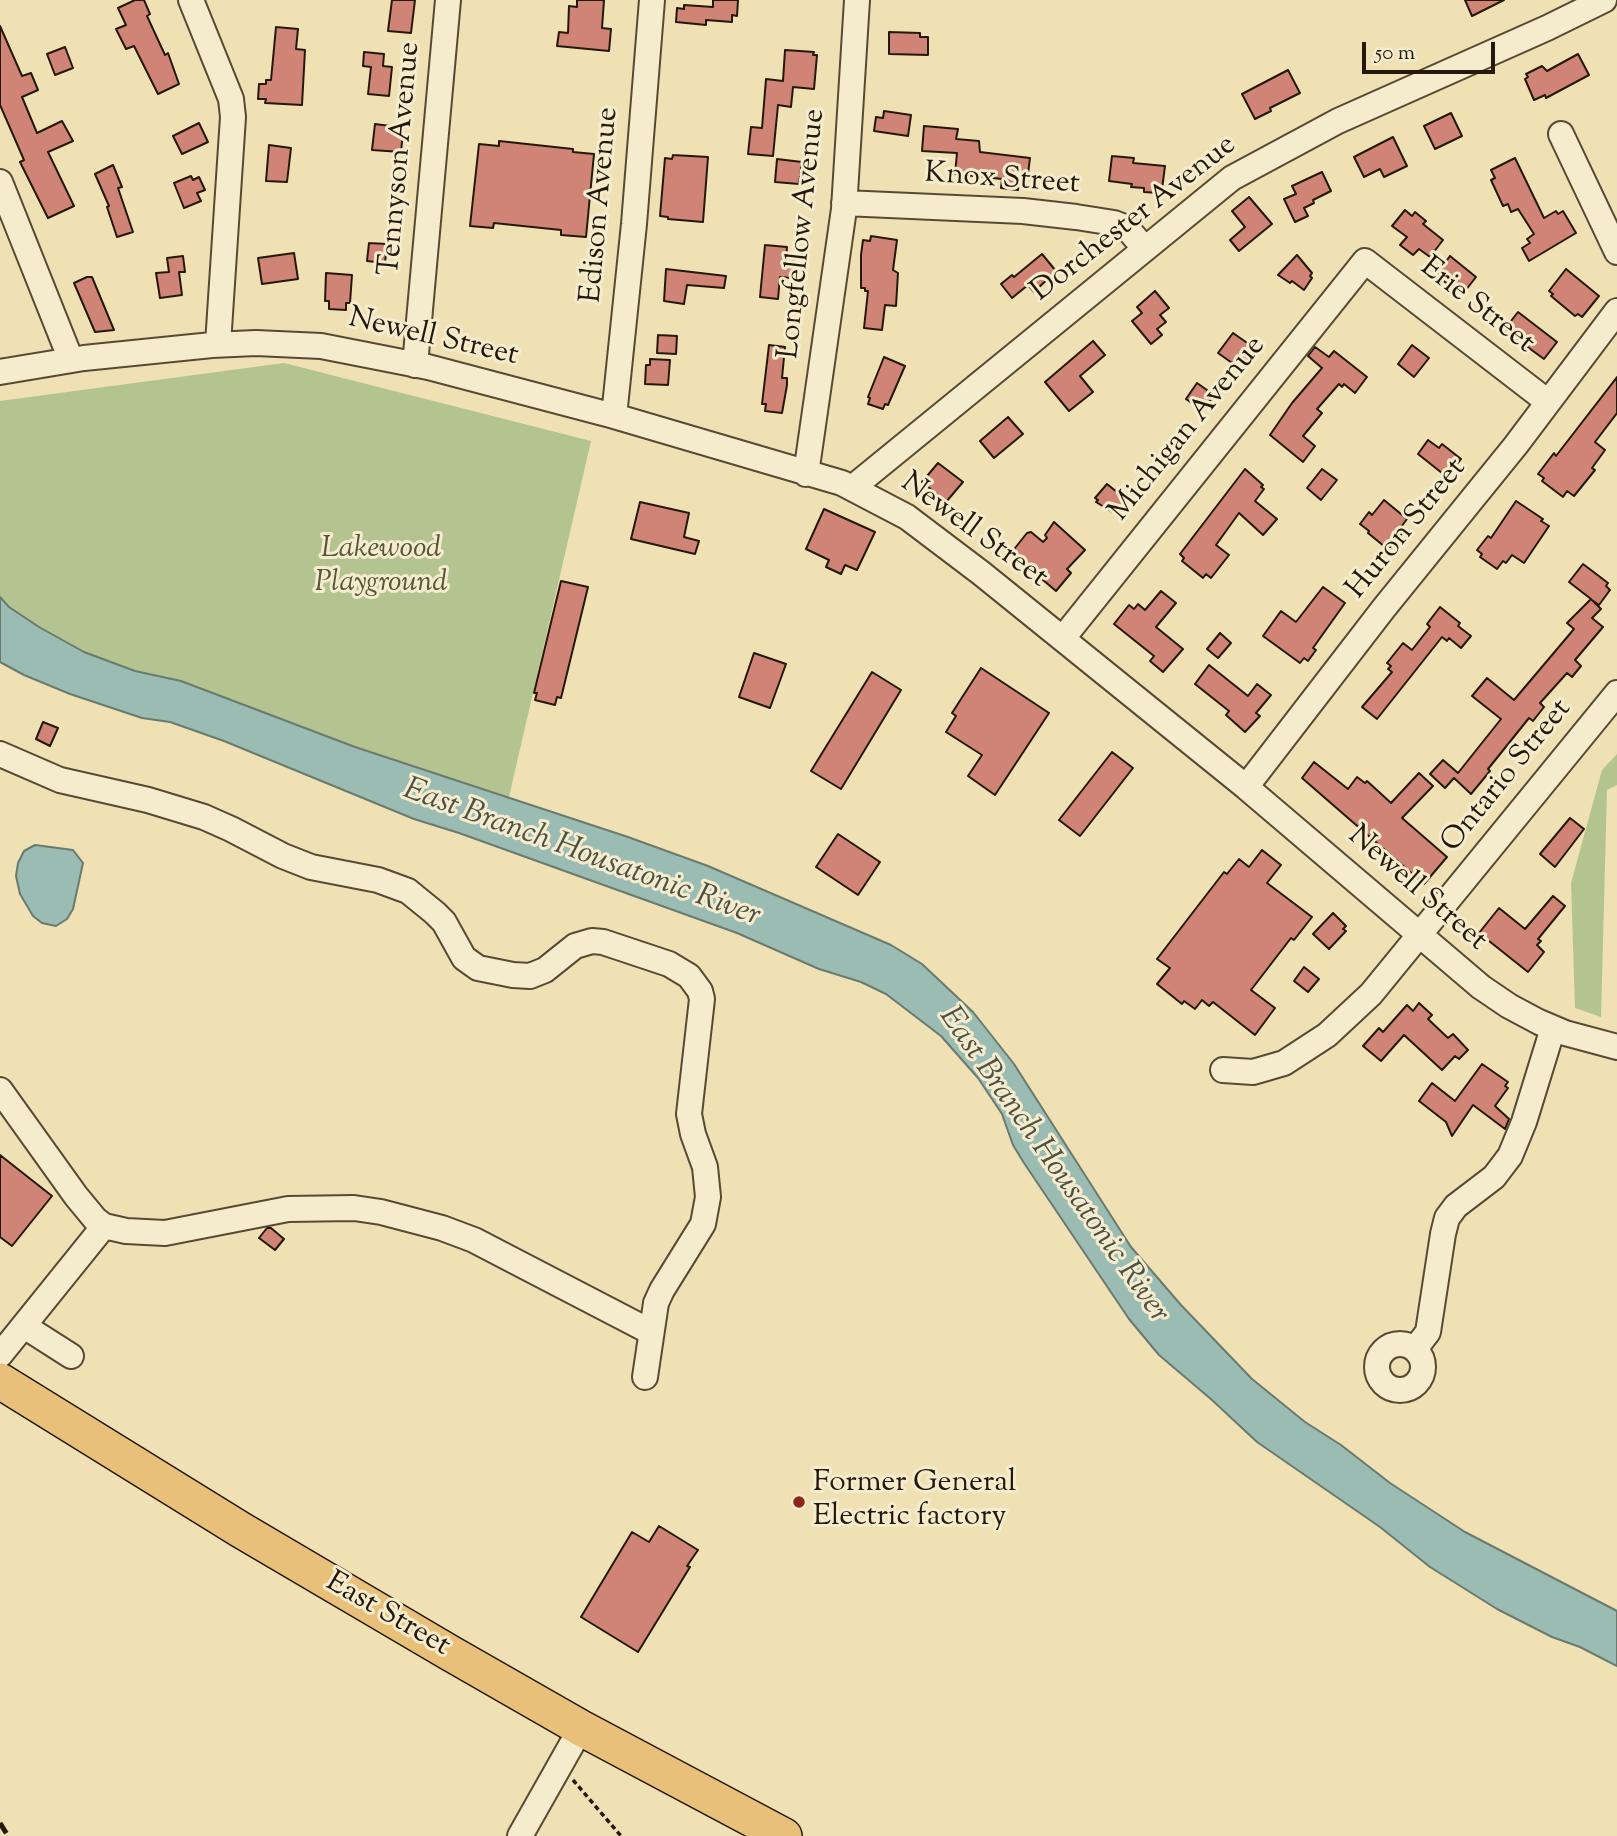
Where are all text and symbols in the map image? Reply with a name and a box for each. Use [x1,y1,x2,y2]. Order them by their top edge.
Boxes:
scale bar [1365,28,1498,72]
text: 50 m [1375,39,1415,69]
street label: Tennyson Avenue [374,41,430,277]
street label: Edison Avenue [576,106,628,304]
street label: Longfellow Avenue [773,107,835,361]
street label: Dorchester Avenue [1025,129,1245,311]
street label: Knox Street [923,158,1081,204]
street label: Erie Street [1412,251,1540,363]
street label: Newell Street [345,302,521,376]
street label: Michigan Avenue [1103,330,1275,530]
street label: Huron Street [1340,453,1476,607]
street label: Newell Street [892,467,1054,597]
park label: Lakewood Playground [315,533,447,604]
street label: Ontario Street [1435,693,1581,861]
water label: East Branch Housatonic River [397,772,765,938]
street label: Newell Street [1339,820,1493,960]
water label: East Branch Housatonic River [928,1000,1176,1332]
place label: Former General Electric factory [813,1467,1016,1538]
marker: Former General Electric factory [791,1494,807,1510]
street label: East Street [318,1566,456,1666]

